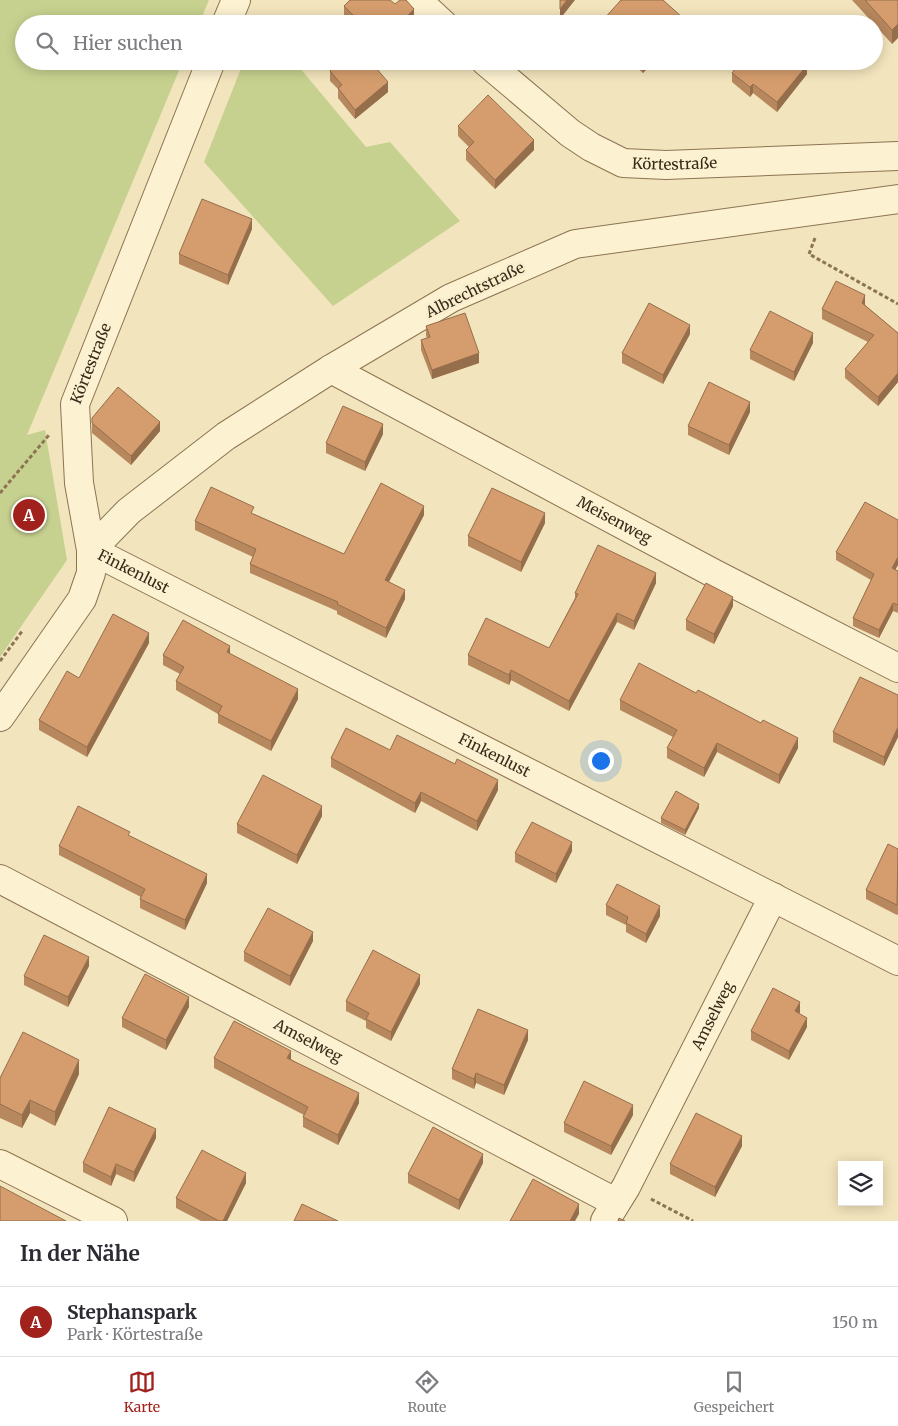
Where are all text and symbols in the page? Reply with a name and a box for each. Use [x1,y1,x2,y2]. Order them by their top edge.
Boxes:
search box [15,15,883,70]
icon: search [33,29,61,57]
text: Hier suchen [73,31,183,55]
street label: Körtestraße [631,153,718,174]
street label: Albrechtstraße [421,257,527,322]
street label: Körtestraße [66,320,115,406]
street label: Meisenweg [574,492,655,547]
pin: A [13,496,45,534]
street label: Finkenlust [95,545,173,597]
street label: Finkenlust [456,729,534,781]
your location [588,748,614,774]
street label: Amselweg [687,978,738,1054]
street label: Amselweg [270,1014,346,1066]
map controls [838,1161,883,1206]
button: layers [838,1161,883,1206]
text: In der Nähe [20,1240,140,1267]
text: Stephanspark [67,1300,197,1324]
text: A [30,1312,42,1332]
text: 150 m [832,1312,878,1332]
text: Park · Körtestraße [67,1324,203,1344]
tab: Karte [124,1368,160,1416]
tab: Route [407,1368,446,1416]
tab: Gespeichert [694,1368,774,1416]

